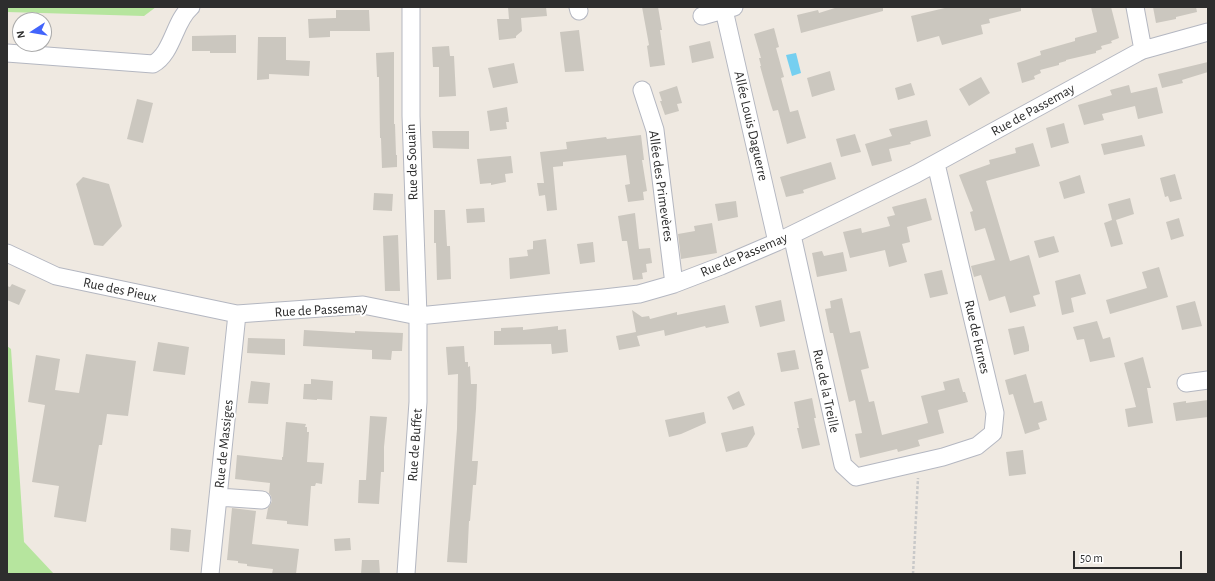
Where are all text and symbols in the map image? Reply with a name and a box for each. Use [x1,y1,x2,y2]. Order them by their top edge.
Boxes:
north arrow [12,12,52,52]
text: N [15,30,27,39]
street label: Allée Louis Daguerre [730,69,772,183]
street label: Rue de Passemay [988,80,1078,140]
street label: Rue de Souain [402,123,422,201]
street label: Allée des Primevères [645,129,677,243]
street label: Rue de Passemay [698,229,790,281]
street label: Rue des Pieux [82,274,158,306]
street label: Rue de Furnes [960,298,994,376]
street label: Rue de Passemay [274,299,368,321]
street label: Rue de la Treille [809,348,843,434]
street label: Rue de Massiges [211,399,237,489]
street label: Rue de Buffet [404,408,426,482]
scale bar [1075,543,1184,569]
text: 50 m [1080,552,1103,564]

